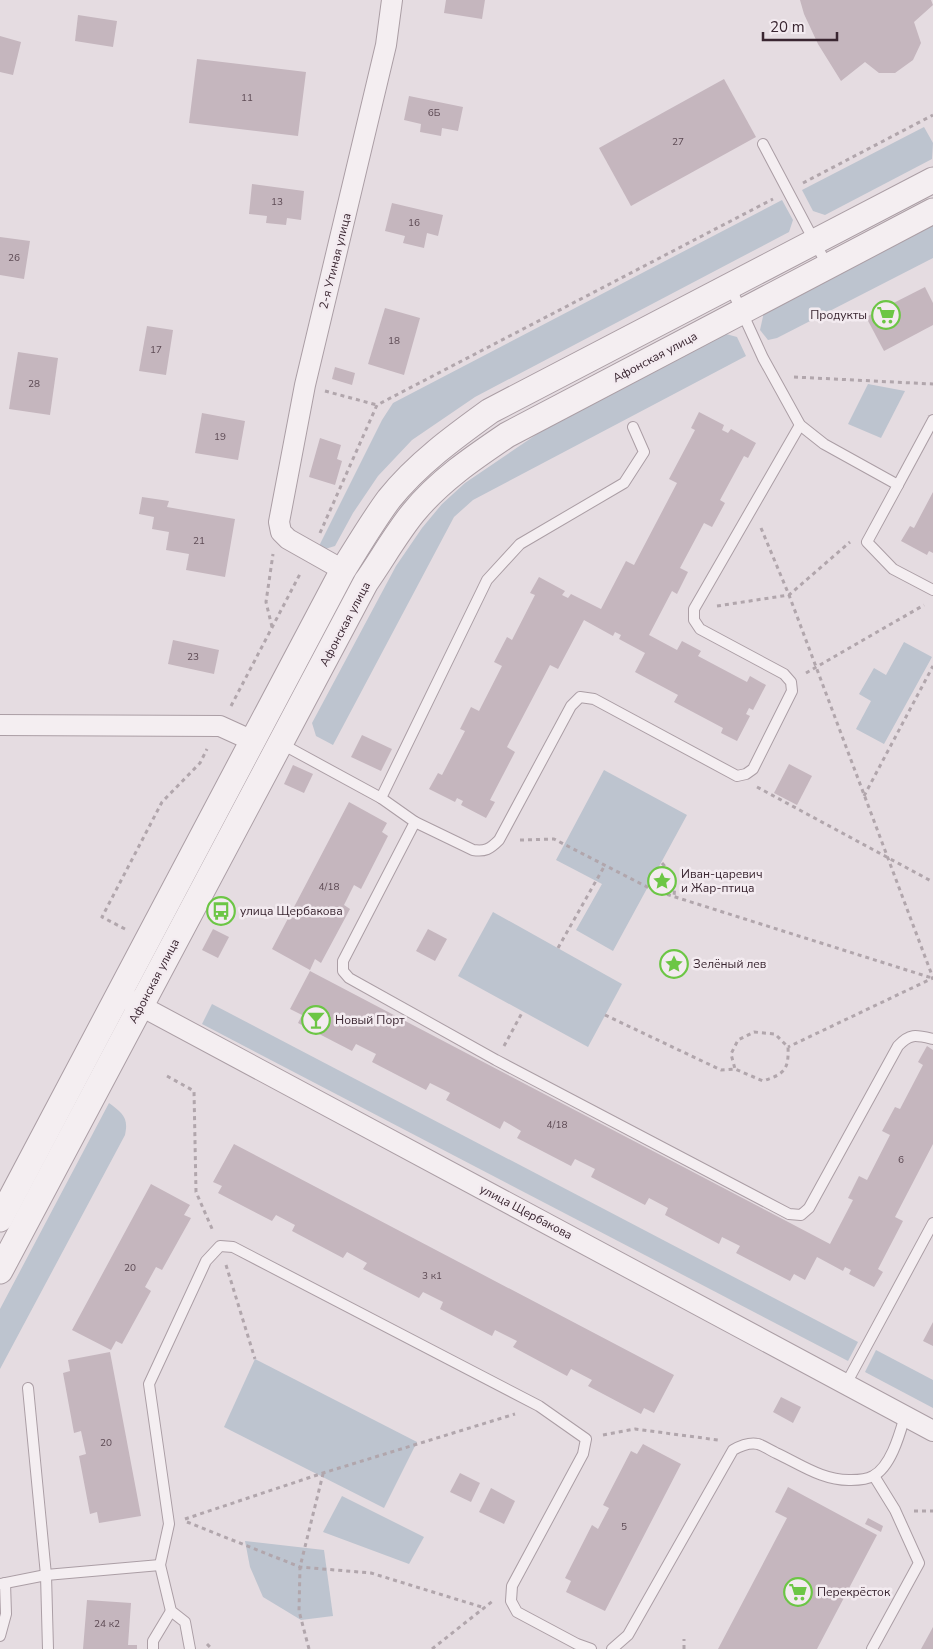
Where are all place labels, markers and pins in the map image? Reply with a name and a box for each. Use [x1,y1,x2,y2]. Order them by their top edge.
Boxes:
supermarket icon: Продукты [871,300,901,330]
place label: Продукты [810,307,867,323]
place icon: Иван-царевич и Жар-птица [647,866,677,896]
place label: Иван-царевич и Жар-птица [681,866,763,896]
bus stop icon: улица Щербакова [206,896,236,926]
place label: улица Щербакова [240,903,343,919]
place icon: Зелёный лев [659,949,689,979]
place label: Зелёный лев [693,956,767,972]
bar icon: Новый Порт [301,1005,331,1035]
place label: Новый Порт [335,1012,405,1028]
supermarket icon: Перекрёсток [783,1577,813,1607]
place label: Перекрёсток [817,1584,891,1600]

